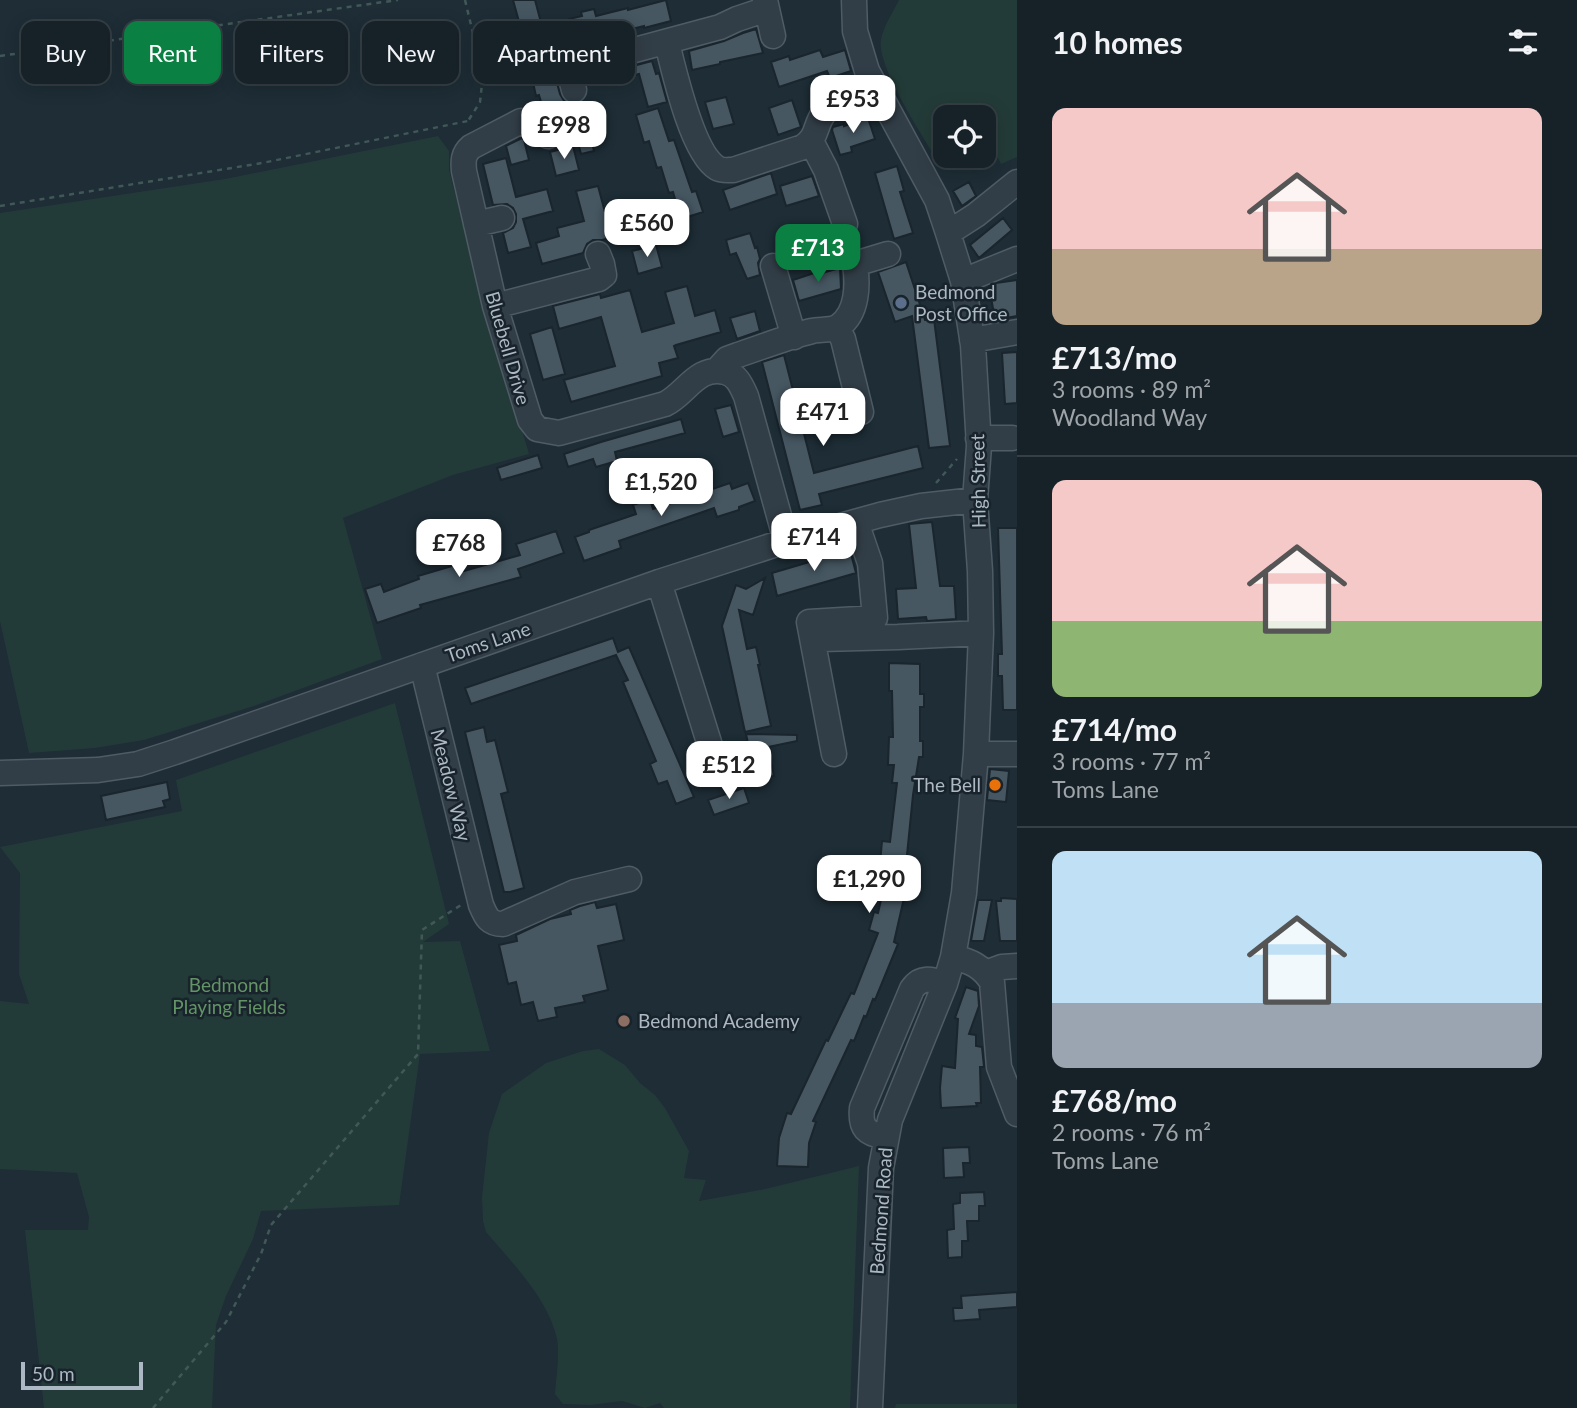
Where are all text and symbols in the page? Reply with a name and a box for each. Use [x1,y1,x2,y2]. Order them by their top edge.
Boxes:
chip: Buy [21,21,110,84]
chip: Rent [124,21,221,84]
chip: Filters [235,21,348,84]
chip: New [362,21,459,84]
chip: Apartment [473,21,635,84]
icon: filters [1504,23,1542,61]
text: 10 homes [1052,24,1183,60]
pin: £953 [812,76,894,135]
text: £953 [826,84,880,112]
pin: £998 [523,102,605,161]
map controls [933,105,996,168]
button: locate [933,105,996,168]
text: £998 [537,110,591,138]
icon: home [1234,154,1360,280]
pin: £560 [606,200,688,259]
text: £560 [620,208,674,236]
pin: £713 [777,224,859,284]
text: £713 [791,233,845,261]
place label: Bedmond Post Office [915,280,1008,325]
street label: Bluebell Drive [481,288,536,407]
marker: Bedmond Post Office [893,295,909,311]
text: £713/mo [1052,339,1177,375]
text: 3 rooms · 89 m² [1052,375,1211,403]
pin: £471 [782,388,864,448]
text: £471 [796,397,850,425]
text: Woodland Way [1052,403,1207,431]
street label: High Street [965,433,990,528]
pin: £1,520 [604,458,718,518]
text: £1,520 [625,467,697,495]
pin: £714 [773,514,855,573]
pin: £768 [418,520,500,579]
text: £714 [787,522,841,550]
icon: home [1234,526,1360,652]
text: £768 [432,528,486,556]
street label: Toms Lane [442,616,533,667]
text: £714/mo [1052,711,1177,747]
street label: Meadow Way [426,726,477,844]
pin: £512 [688,742,770,801]
text: 3 rooms · 77 m² [1052,747,1211,775]
text: £512 [702,750,756,778]
place label: The Bell [913,773,981,796]
text: Toms Lane [1052,775,1159,803]
marker: The Bell [987,777,1003,793]
pin: £1,290 [812,856,926,915]
text: £1,290 [833,864,905,892]
icon: home [1234,897,1360,1023]
park label: Bedmond Playing Fields [172,973,286,1018]
place label: Bedmond Academy [638,1009,800,1032]
marker: Bedmond Academy [616,1013,632,1029]
text: £768/mo [1052,1082,1177,1118]
text: 2 rooms · 76 m² [1052,1118,1211,1146]
text: Toms Lane [1052,1146,1159,1174]
street label: Bedmond Road [865,1147,896,1275]
scale bar [21,1359,144,1391]
text: 50 m [32,1362,75,1385]

